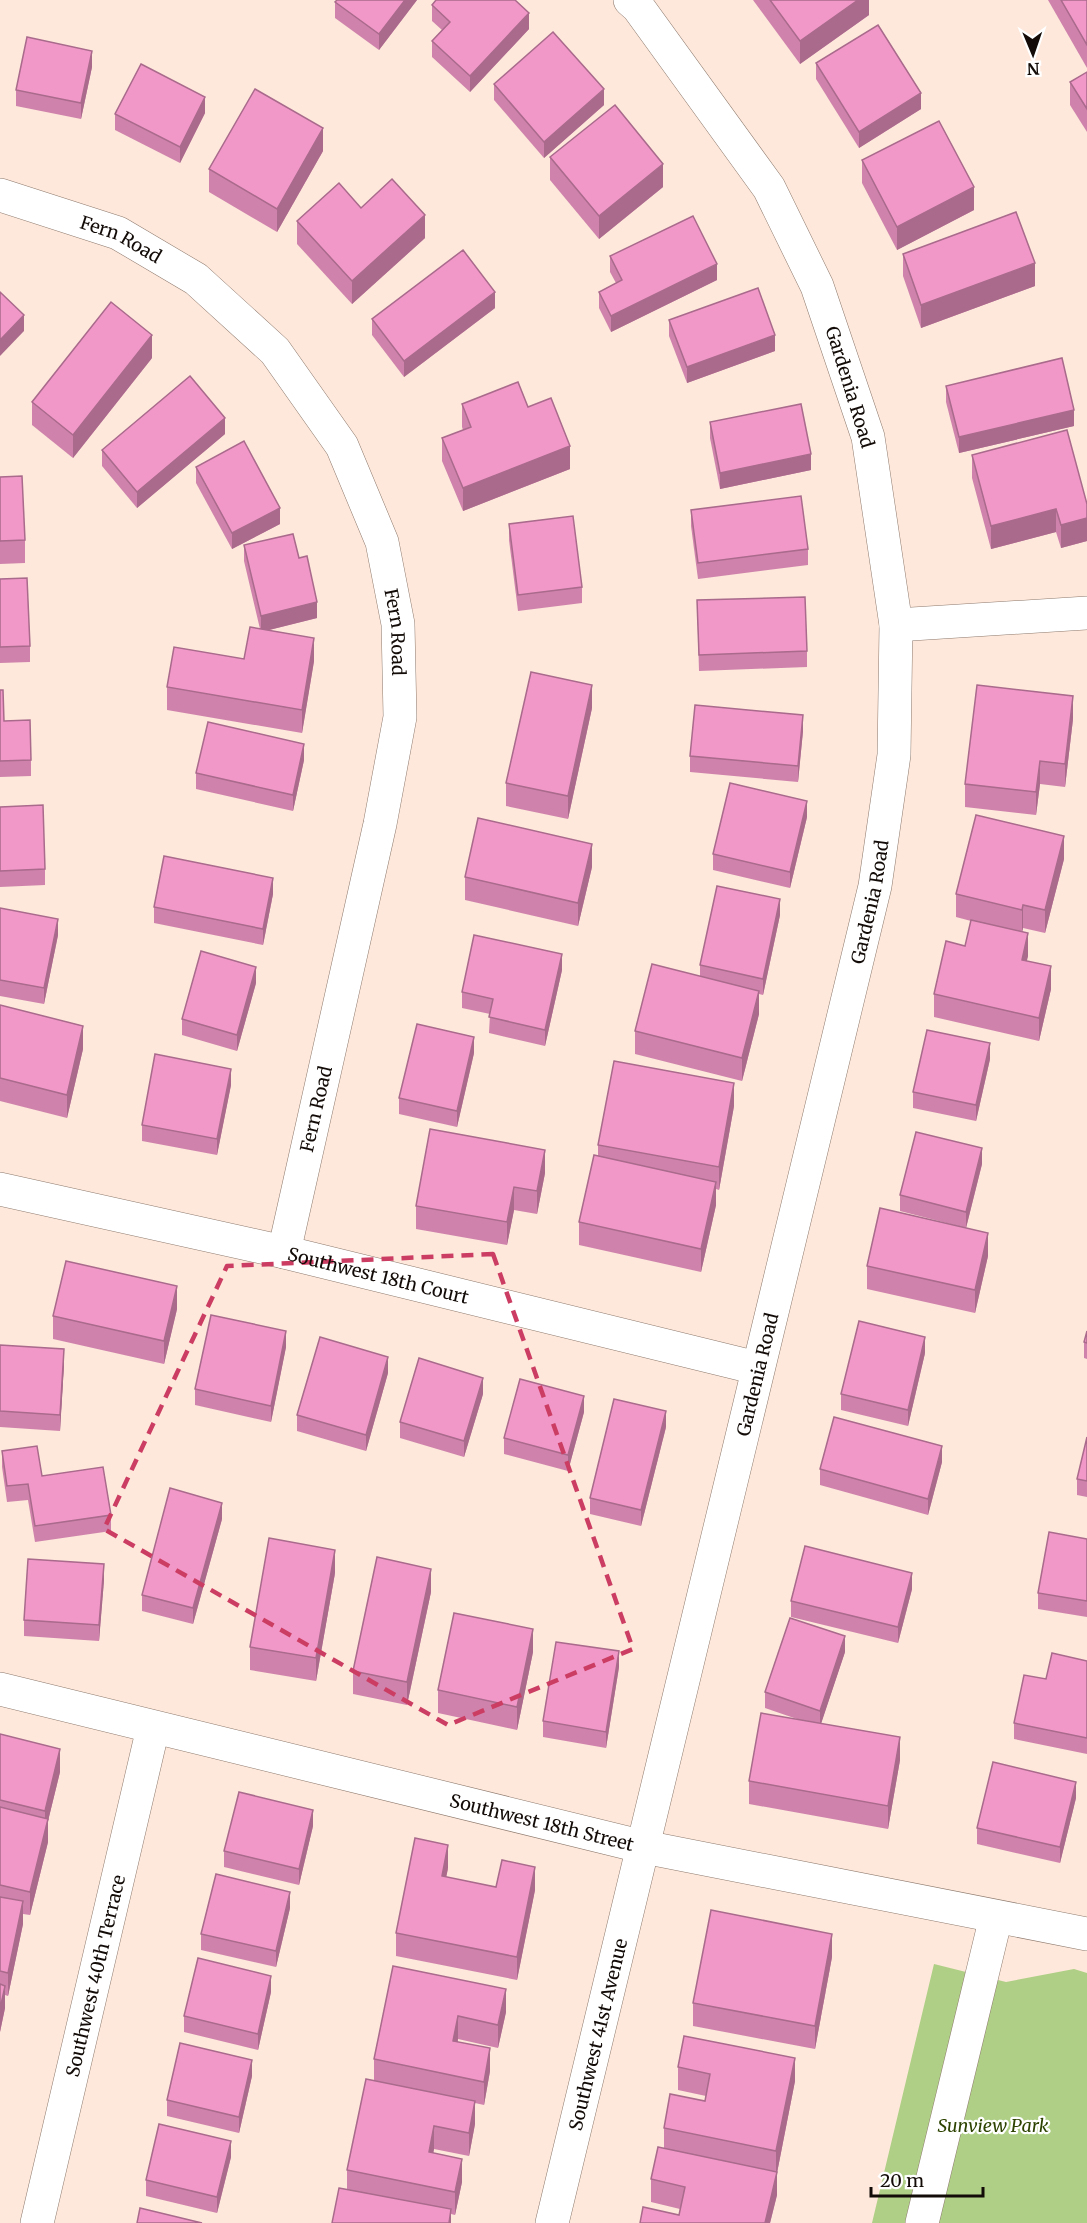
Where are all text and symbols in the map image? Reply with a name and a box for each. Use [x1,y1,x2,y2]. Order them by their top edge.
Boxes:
north arrow [1003,24,1063,84]
text: N [1026,59,1040,79]
street label: Fern Road [77,210,166,268]
street label: Gardenia Road [821,323,879,451]
street label: Fern Road [380,586,411,676]
street label: Gardenia Road [845,838,893,966]
street label: Fern Road [295,1064,337,1154]
street label: Southwest 18th Court [285,1242,471,1308]
street label: Gardenia Road [731,1310,783,1438]
street label: Southwest 18th Street [447,1788,636,1856]
street label: Southwest 40th Terrace [60,1872,130,2079]
street label: Southwest 41st Avenue [563,1936,632,2133]
park label: Sunview Park [937,2114,1049,2137]
scale bar [871,2160,984,2198]
text: 20 m [880,2169,924,2192]

